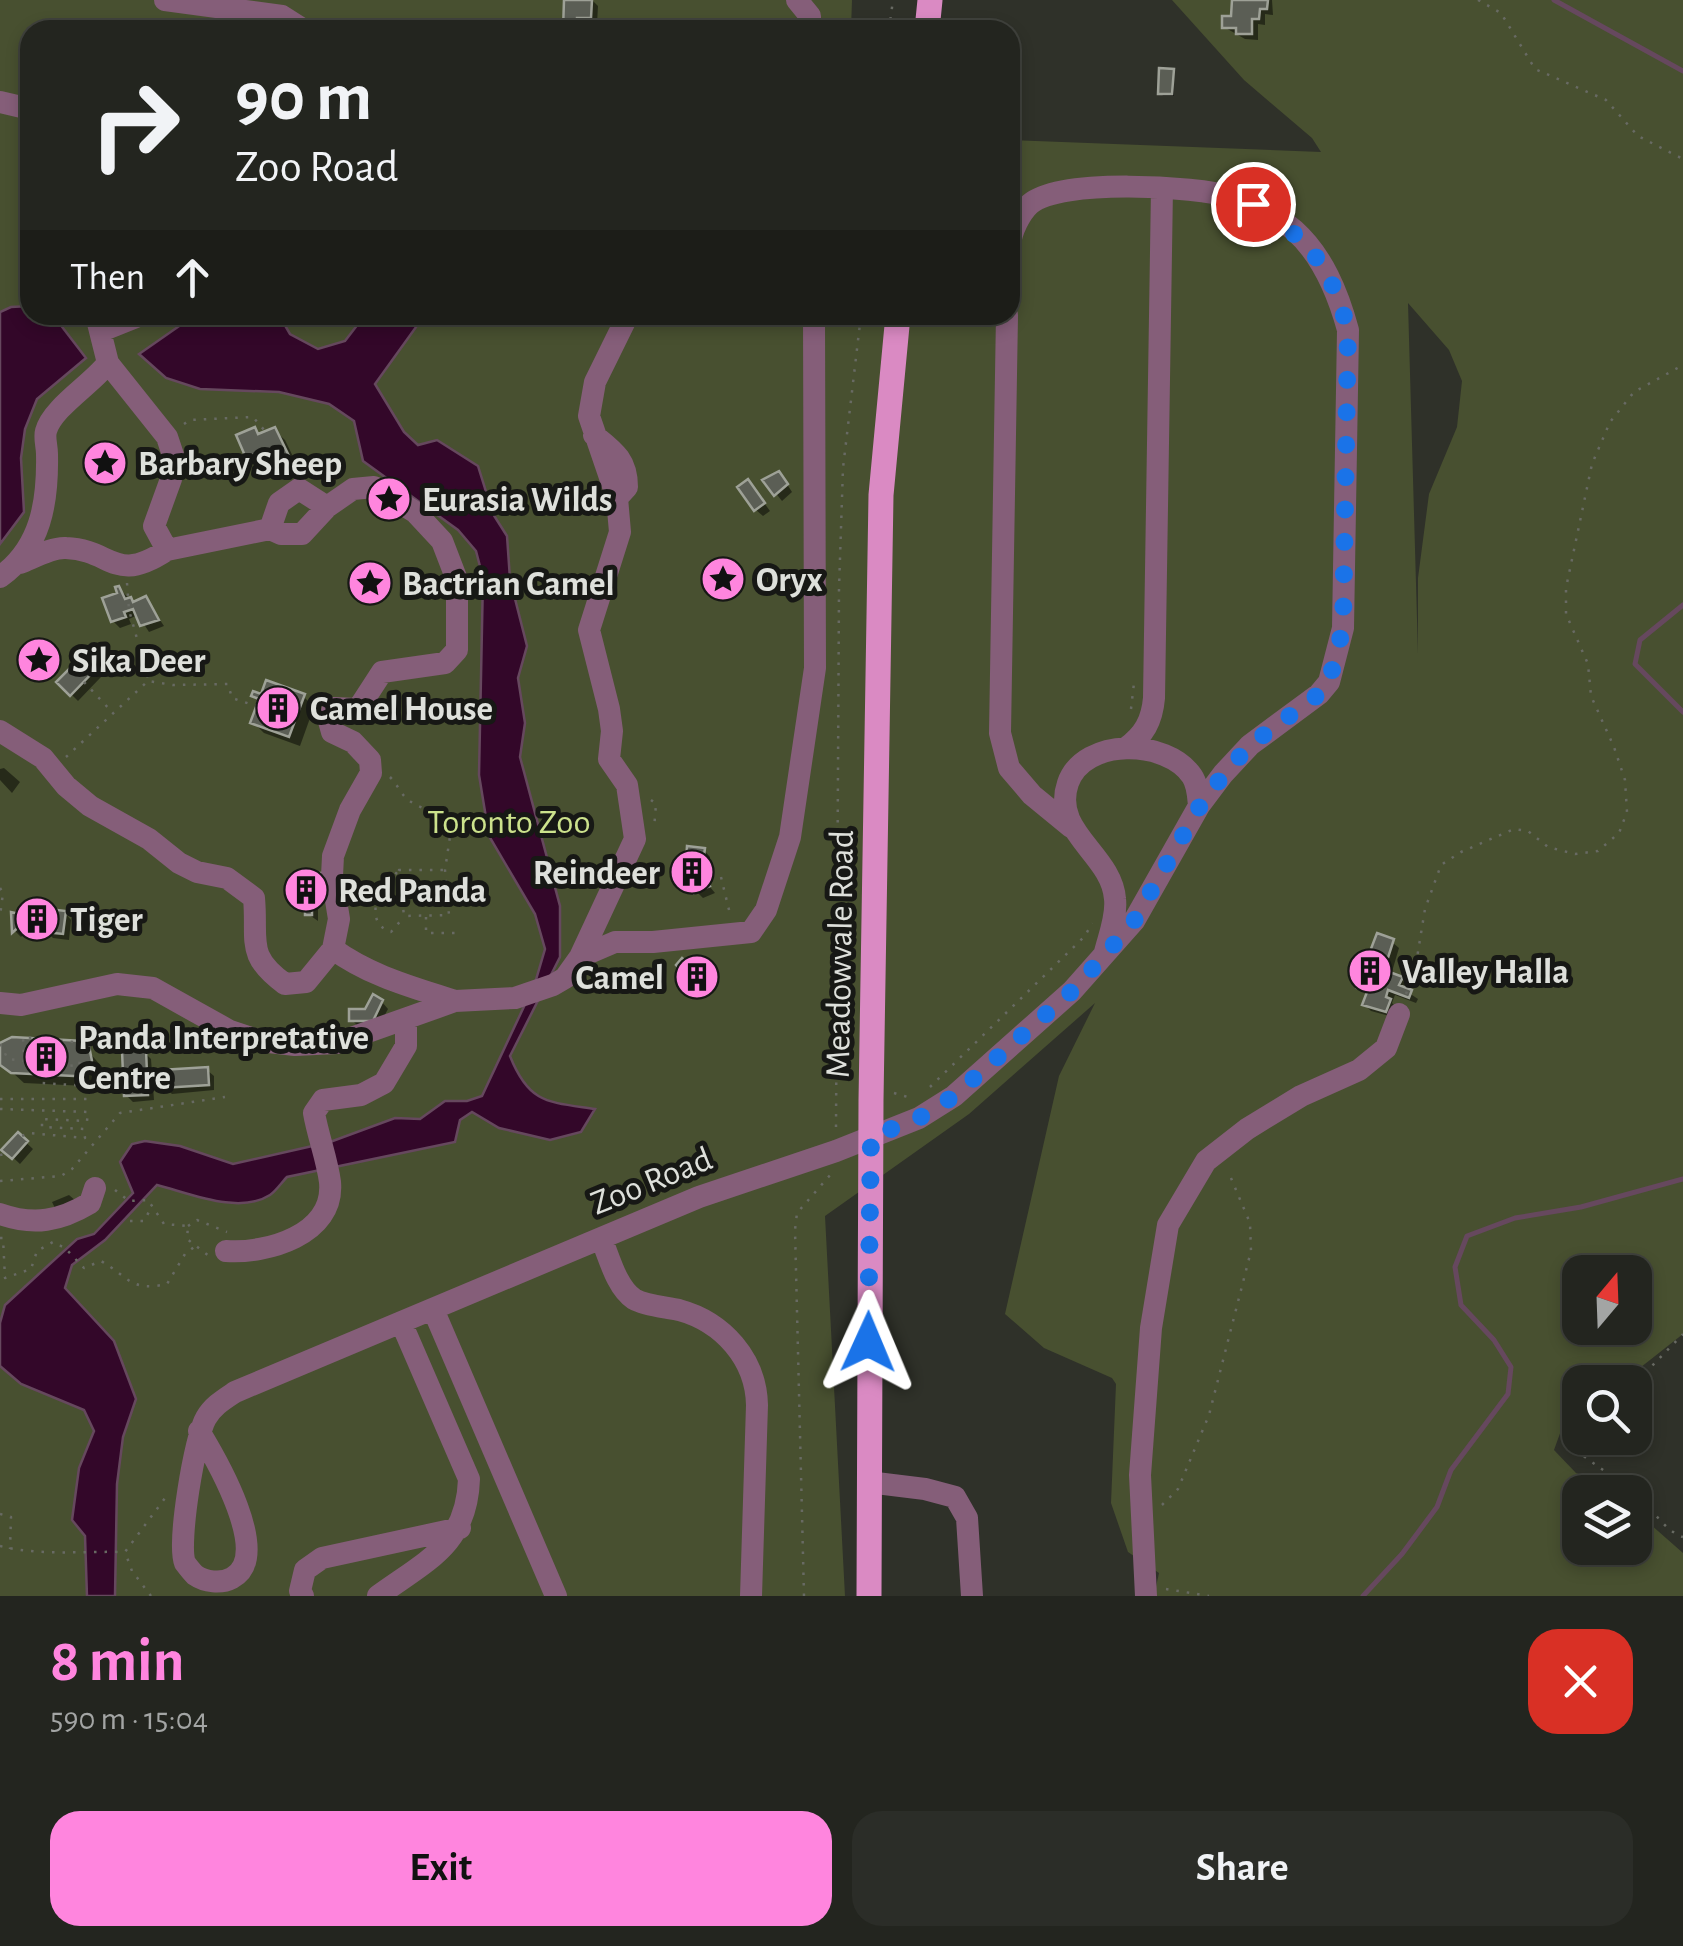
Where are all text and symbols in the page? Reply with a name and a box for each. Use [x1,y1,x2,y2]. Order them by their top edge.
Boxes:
icon: right [70,60,200,190]
text: 90 m [235,63,372,133]
text: Zoo Road [235,145,399,190]
pin [1211,162,1296,247]
icon: arrive [1226,177,1281,232]
icon: ahead [165,250,220,305]
text: Then [70,259,145,297]
place icon: Barbary Sheep [82,440,128,486]
place label: Barbary Sheep [138,447,342,482]
place icon: Eurasia Wilds [366,476,412,522]
place label: Eurasia Wilds [422,483,612,518]
place icon: Oryx [700,556,746,602]
place icon: Bactrian Camel [347,560,393,606]
place label: Oryx [756,563,823,598]
place label: Bactrian Camel [402,567,615,602]
place icon: Sika Deer [16,637,62,683]
place label: Sika Deer [72,644,205,679]
building icon: Camel House [255,685,301,731]
place label: Camel House [310,692,493,727]
park label: Toronto Zoo [427,805,591,840]
street label: Meadowvale Road [821,830,860,1078]
building icon: Reindeer [669,849,715,895]
place label: Reindeer [533,856,660,891]
building icon: Red Panda [283,867,329,913]
place label: Red Panda [338,874,487,909]
building icon: Tiger [14,896,60,942]
place label: Tiger [70,903,143,938]
building icon: Valley Halla [1347,948,1393,994]
building icon: Camel [674,954,720,1000]
place label: Valley Halla [1402,955,1569,990]
place label: Camel [575,961,664,996]
place label: Panda Interpretative Centre [78,1021,369,1096]
building icon: Panda Interpretative Centre [23,1034,69,1080]
street label: Zoo Road [586,1141,717,1221]
north arrow [1562,1255,1652,1345]
map controls [1562,1255,1652,1565]
position arrow [816,1290,920,1394]
button: search [1562,1365,1652,1455]
button: layers [1562,1475,1652,1565]
button: close [1528,1629,1633,1734]
text: 8 min [50,1632,184,1692]
text: 590 m · 15:04 [50,1703,208,1735]
button: Exit [50,1811,832,1926]
button: Share [852,1811,1633,1926]

